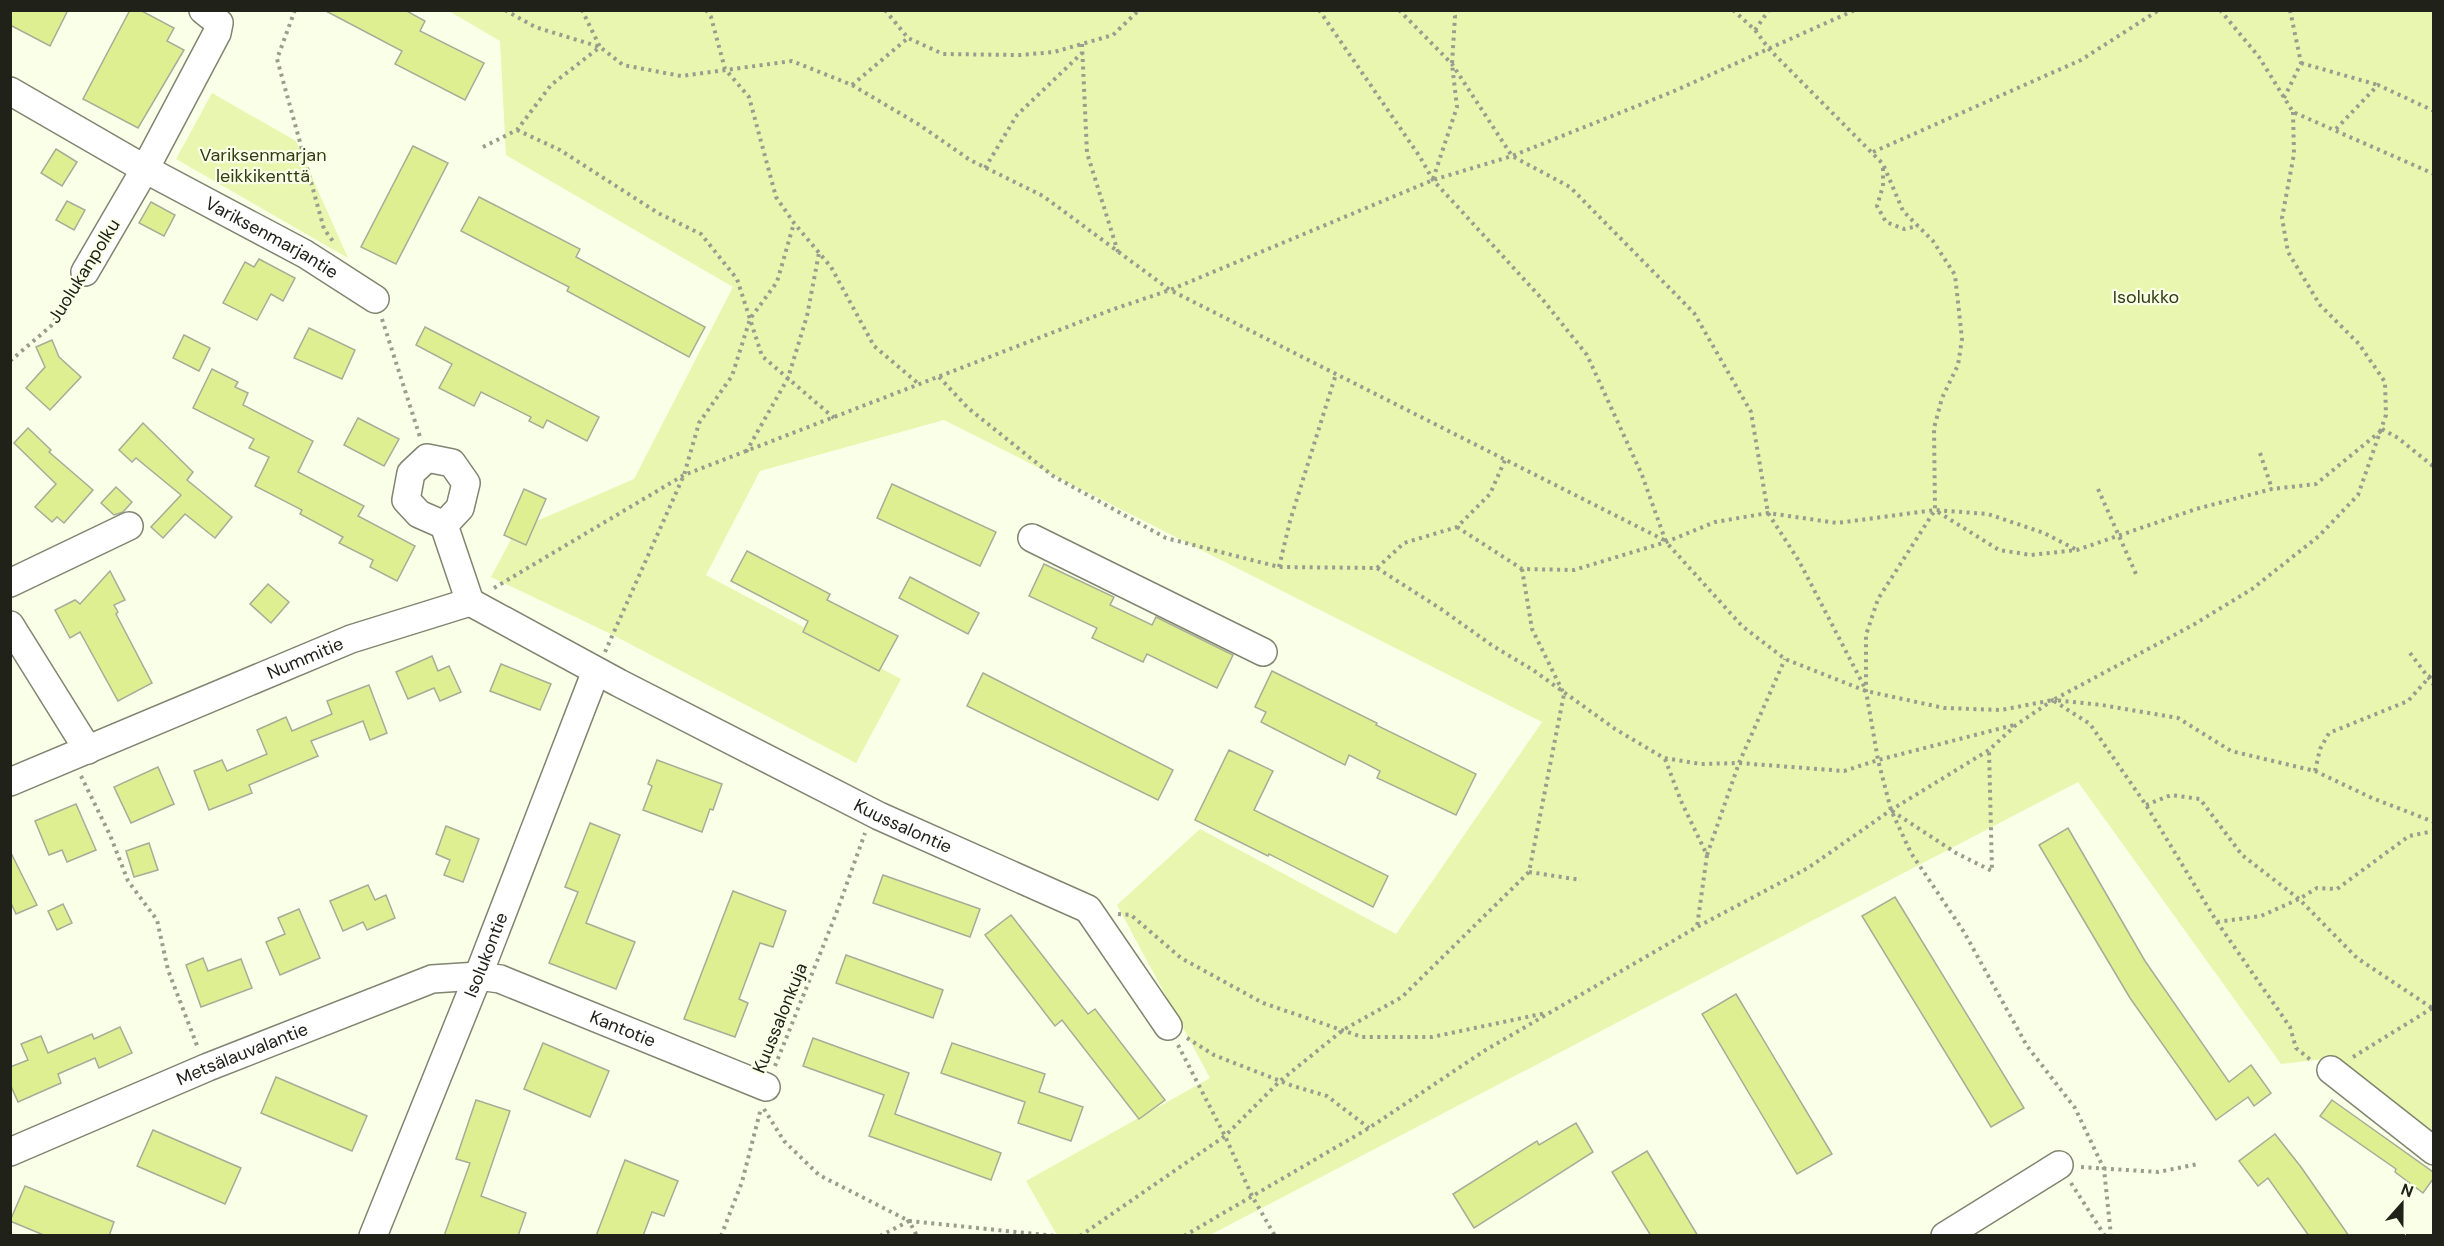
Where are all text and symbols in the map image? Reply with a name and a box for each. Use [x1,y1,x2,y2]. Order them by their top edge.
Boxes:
park label: Variksenmarjan leikkikenttä [200,143,326,188]
street label: Variksenmarjantie [201,191,343,284]
street label: Juolukanpolku [42,214,126,328]
park label: Isolukko [2113,285,2179,309]
street label: Nummitie [263,632,347,685]
street label: Kuussalontie [850,793,956,859]
street label: Isolukontie [459,909,513,1001]
street label: Kuussalonkuja [747,959,813,1077]
street label: Kantotie [586,1005,659,1053]
street label: Metsälauvalantie [173,1017,311,1091]
north arrow [2372,1174,2432,1234]
text: N [2398,1179,2416,1202]

